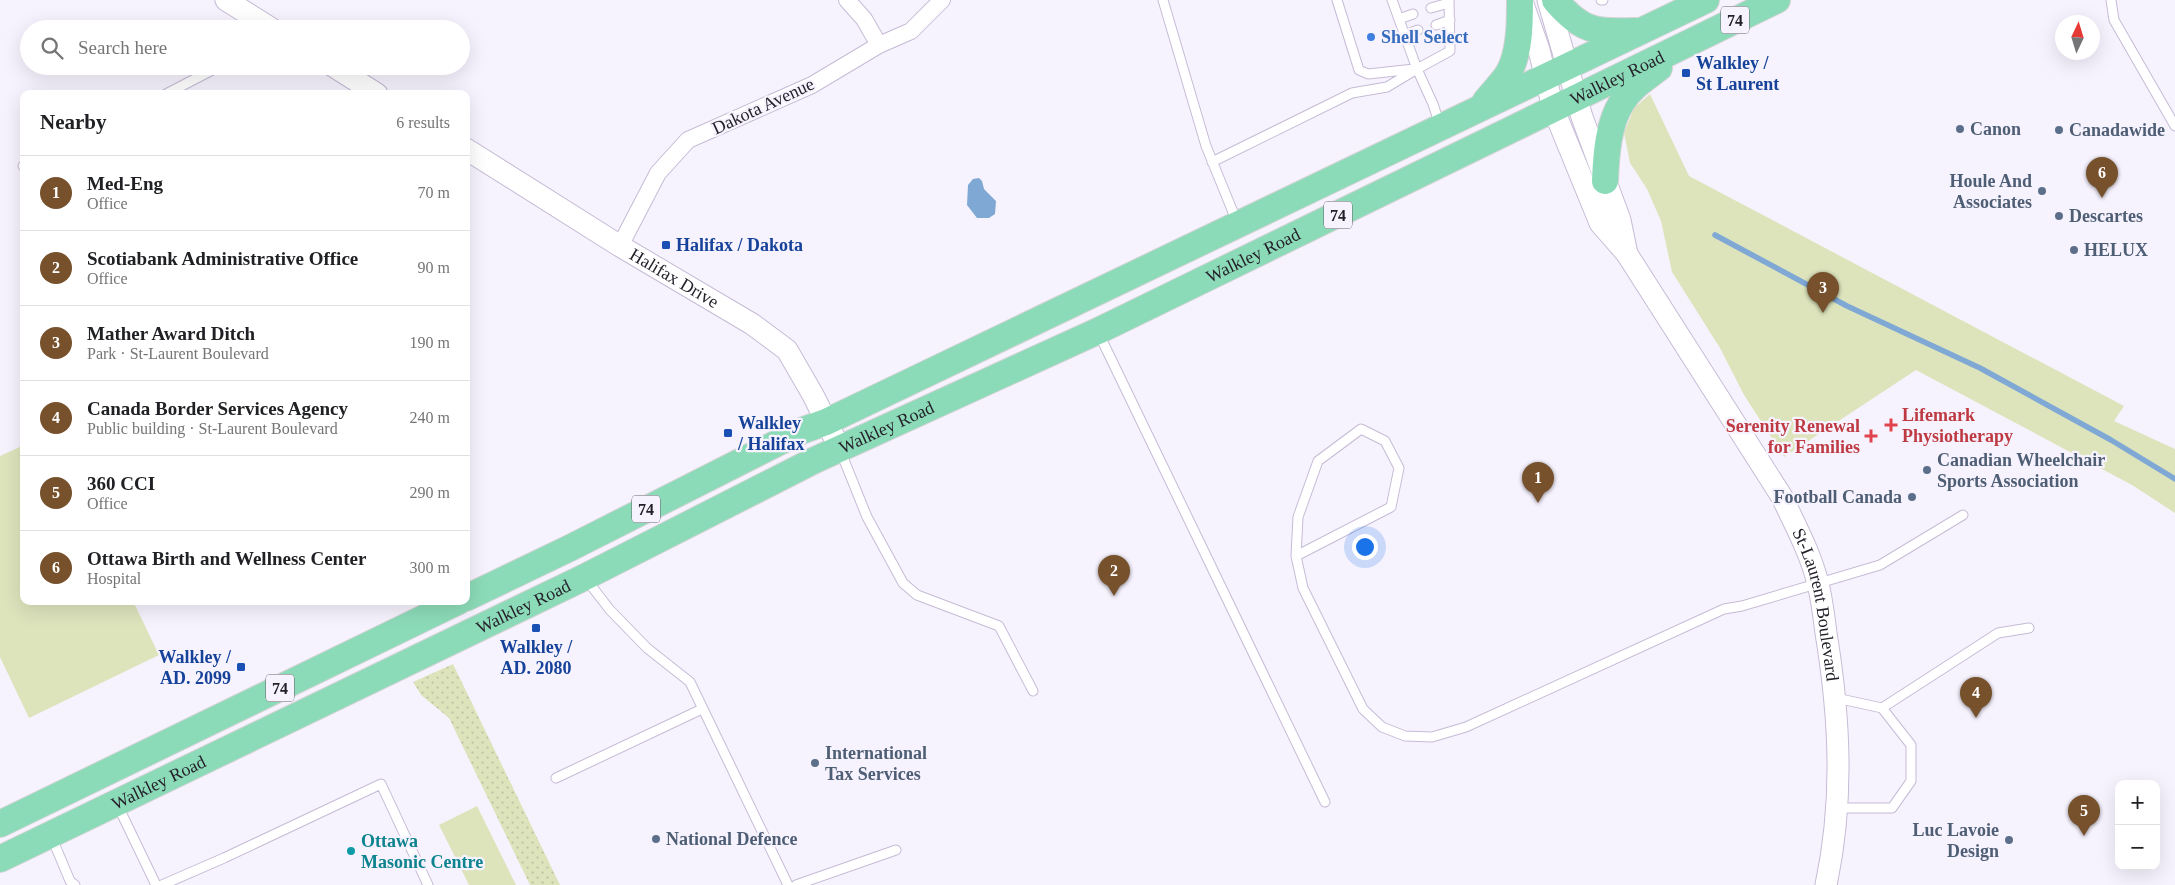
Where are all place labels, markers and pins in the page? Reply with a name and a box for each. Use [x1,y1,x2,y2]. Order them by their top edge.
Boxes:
place label: Shell Select [1381,27,1469,47]
marker: Shell Select [1365,31,1377,43]
place label: Walkley / St Laurent [1696,53,1779,94]
marker: Walkley / St Laurent [1680,67,1692,79]
place label: Canon [1970,119,2021,139]
place label: Canadawide [2069,120,2165,140]
marker: Canon [1954,123,1966,135]
marker: Canadawide [2053,124,2065,136]
pin: 6 [2086,157,2118,198]
place label: Houle And Associates [1949,171,2032,212]
marker: Houle And Associates [2036,185,2048,197]
place label: Descartes [2069,206,2143,226]
marker: Descartes [2053,210,2065,222]
place label: Halifax / Dakota [676,235,803,255]
marker: Halifax / Dakota [660,239,672,251]
place label: HELUX [2084,240,2148,260]
marker: HELUX [2068,244,2080,256]
pin: 3 [1807,272,1839,313]
place label: Lifemark Physiotherapy [1902,405,2013,446]
place label: Walkley / Halifax [737,413,805,454]
place label: Serenity Renewal for Families [1726,416,1860,457]
marker: Lifemark Physiotherapy [1884,418,1898,432]
marker: Walkley / Halifax [722,427,734,439]
marker: Serenity Renewal for Families [1864,429,1878,443]
place label: Canadian Wheelchair Sports Association [1937,450,2105,491]
pin: 1 [1522,462,1554,503]
marker: Canadian Wheelchair Sports Association [1921,464,1933,476]
place label: Football Canada [1773,487,1902,507]
marker: Football Canada [1906,491,1918,503]
pin: 2 [1098,555,1130,596]
marker: Walkley / AD. 2080 [530,622,542,634]
place label: Walkley / AD. 2080 [500,637,573,678]
place label: Walkley / AD. 2099 [158,647,232,688]
marker: Walkley / AD. 2099 [235,661,247,673]
pin: 4 [1960,677,1992,718]
place label: International Tax Services [825,743,927,784]
marker: International Tax Services [809,757,821,769]
pin: 5 [2068,795,2100,836]
place label: Luc Lavoie Design [1912,820,1999,861]
place label: National Defence [666,829,797,849]
place label: Ottawa Masonic Centre [361,831,483,872]
marker: National Defence [650,833,662,845]
marker: Luc Lavoie Design [2003,834,2015,846]
marker: Ottawa Masonic Centre [345,845,357,857]

